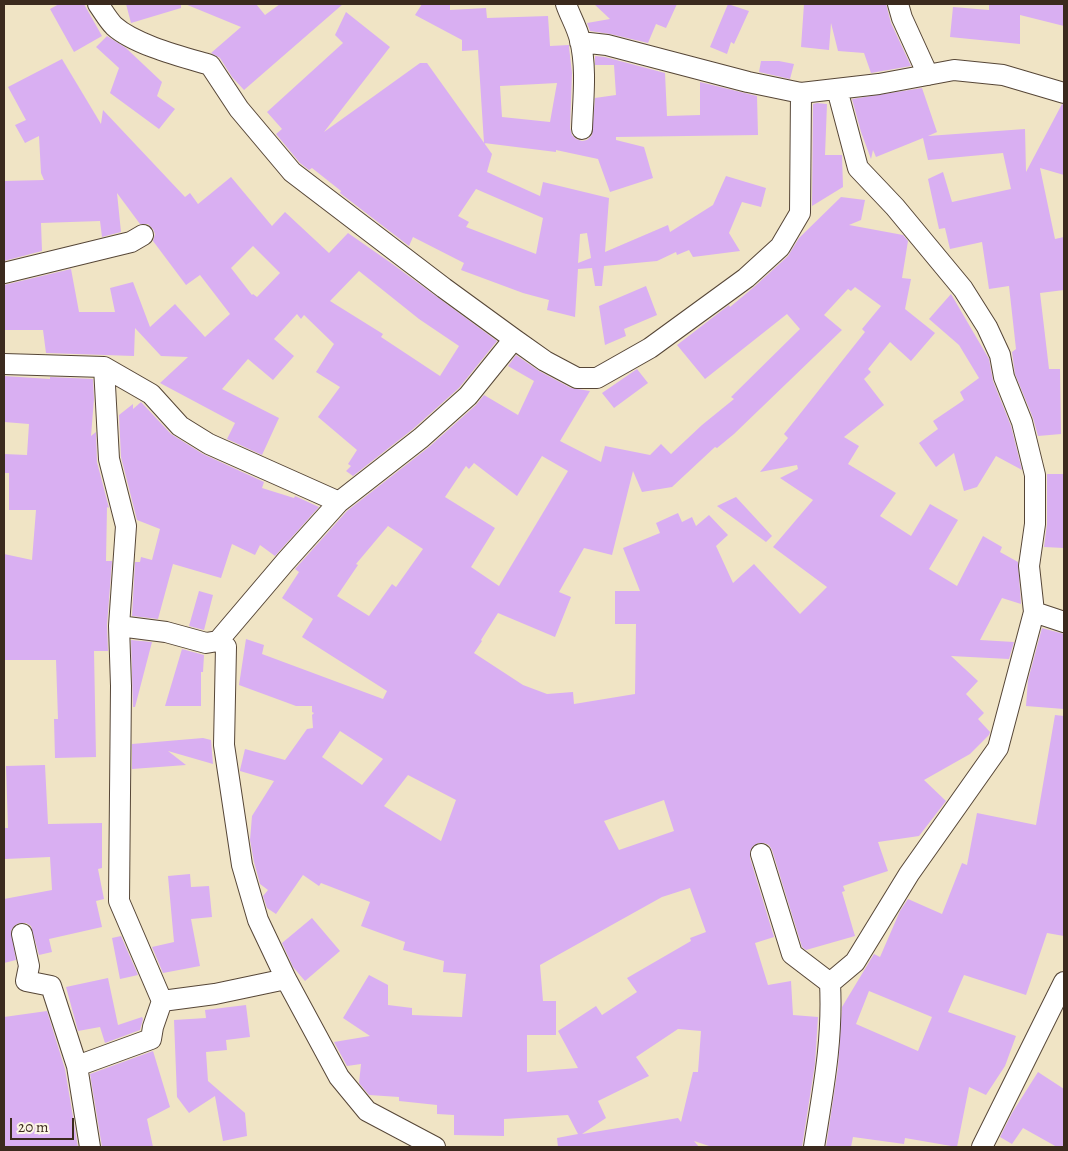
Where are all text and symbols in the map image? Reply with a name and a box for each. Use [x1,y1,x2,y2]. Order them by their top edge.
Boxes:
scale bar [12,1108,76,1140]
text: 20 m [18,1117,49,1137]

